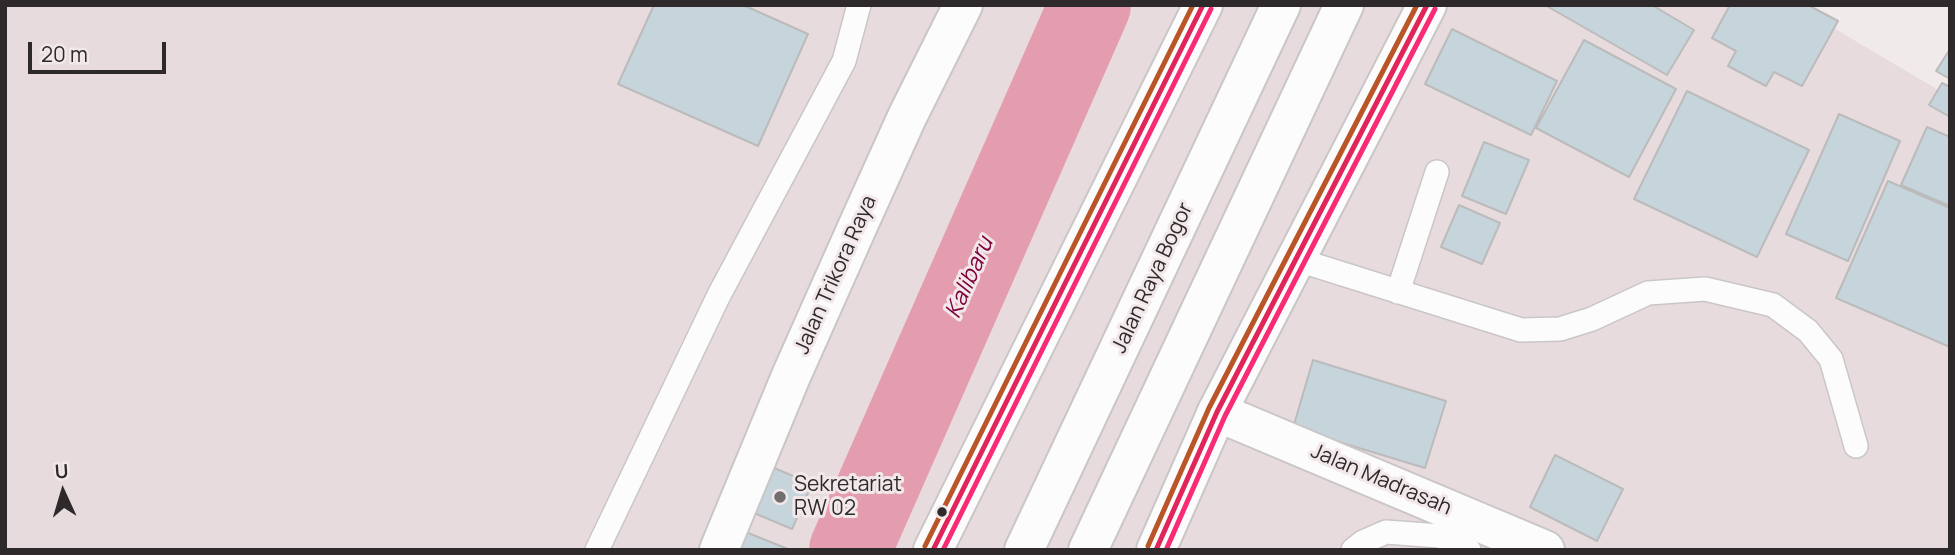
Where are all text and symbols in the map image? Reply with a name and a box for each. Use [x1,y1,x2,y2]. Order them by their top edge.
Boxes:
scale bar [32,28,170,72]
text: 20 m [41,40,88,68]
street label: Jalan Trikora Raya [790,192,882,358]
street label: Jalan Raya Bogor [1107,199,1199,357]
water label: Kalibaru [940,233,1000,323]
street label: Jalan Madrasah [1307,439,1455,521]
north arrow [28,457,98,527]
text: U [54,458,69,484]
place label: Sekretariat RW 02 [794,472,902,522]
marker: Sekretariat RW 02 [772,489,788,505]
unlabelled marker [935,505,949,519]

